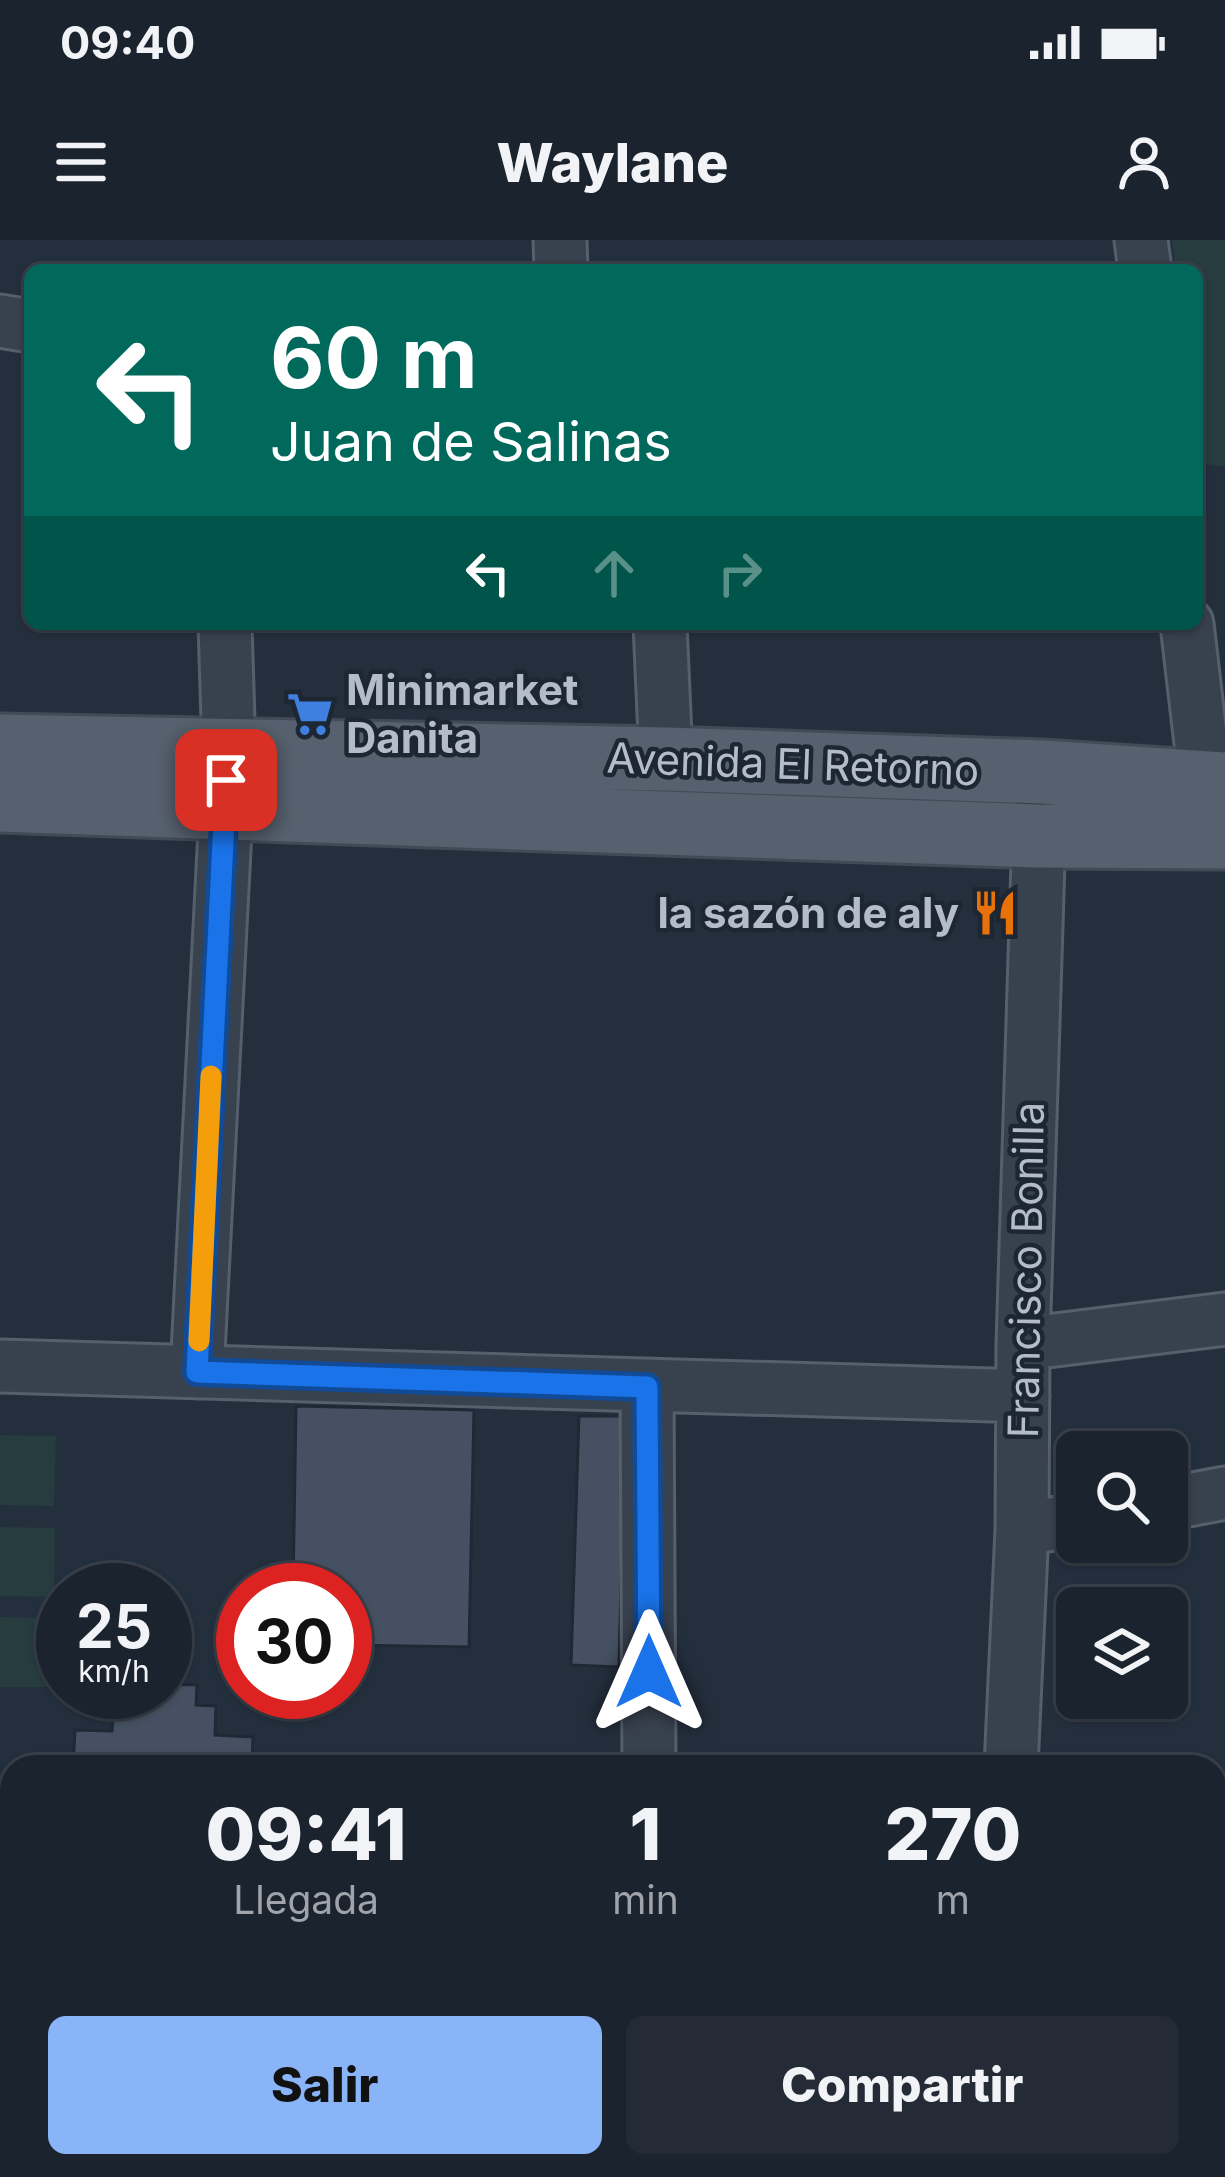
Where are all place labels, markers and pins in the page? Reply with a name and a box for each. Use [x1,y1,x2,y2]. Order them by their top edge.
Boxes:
place label: Minimarket Danita [346,664,578,763]
supermarket icon: Minimarket Danita [285,689,335,739]
pin [175,729,277,831]
place label: la sazón de aly [657,887,959,938]
restaurant icon: la sazón de aly [970,888,1020,938]

